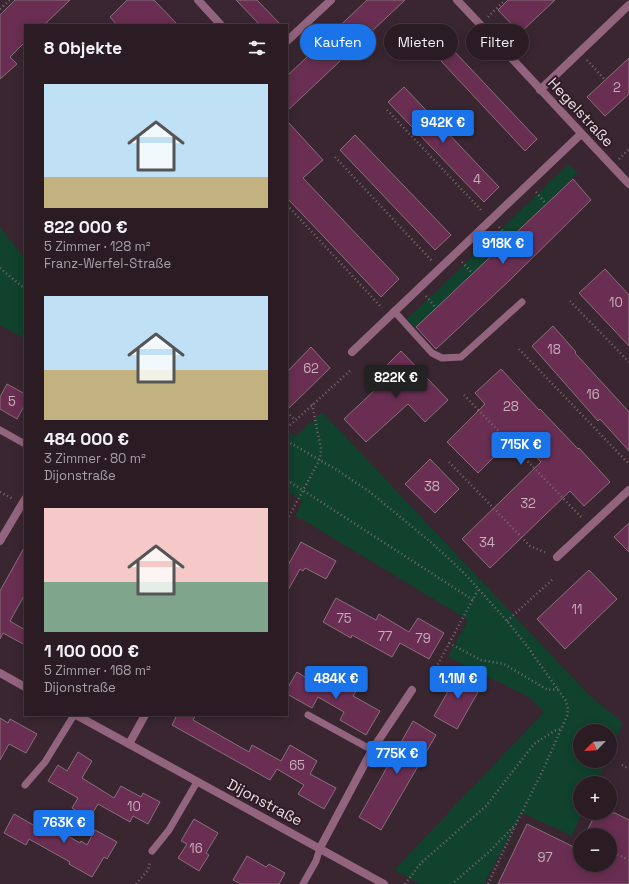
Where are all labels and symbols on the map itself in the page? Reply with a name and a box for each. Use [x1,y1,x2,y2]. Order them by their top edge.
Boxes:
street label: Hegelstraße [544,73,618,151]
house number: 2 [613,79,621,96]
pin: 942K € [410,110,476,144]
house number: 4 [473,171,481,188]
pin: 918K € [470,231,536,265]
house number: 10 [609,294,623,311]
house number: 18 [547,341,561,358]
house number: 62 [303,360,319,377]
pin: 822K € [363,365,429,399]
house number: 16 [586,386,600,403]
house number: 5 [8,393,16,410]
house number: 28 [503,398,519,415]
pin: 715K € [488,432,554,466]
house number: 38 [424,478,440,495]
house number: 32 [520,495,536,512]
house number: 34 [479,534,495,551]
house number: 11 [572,601,582,618]
house number: 75 [336,610,352,627]
house number: 77 [378,628,392,645]
house number: 79 [415,630,431,647]
pin: 484K € [303,666,369,700]
pin: 1.1M € [425,666,491,700]
north arrow [573,724,617,768]
pin: 775K € [364,741,430,775]
house number: 65 [289,757,305,774]
street label: Dijonstraße [224,774,306,830]
house number: 10 [127,798,141,815]
pin: 763K € [31,810,97,844]
house number: 16 [189,840,203,857]
house number: 97 [537,849,553,866]

